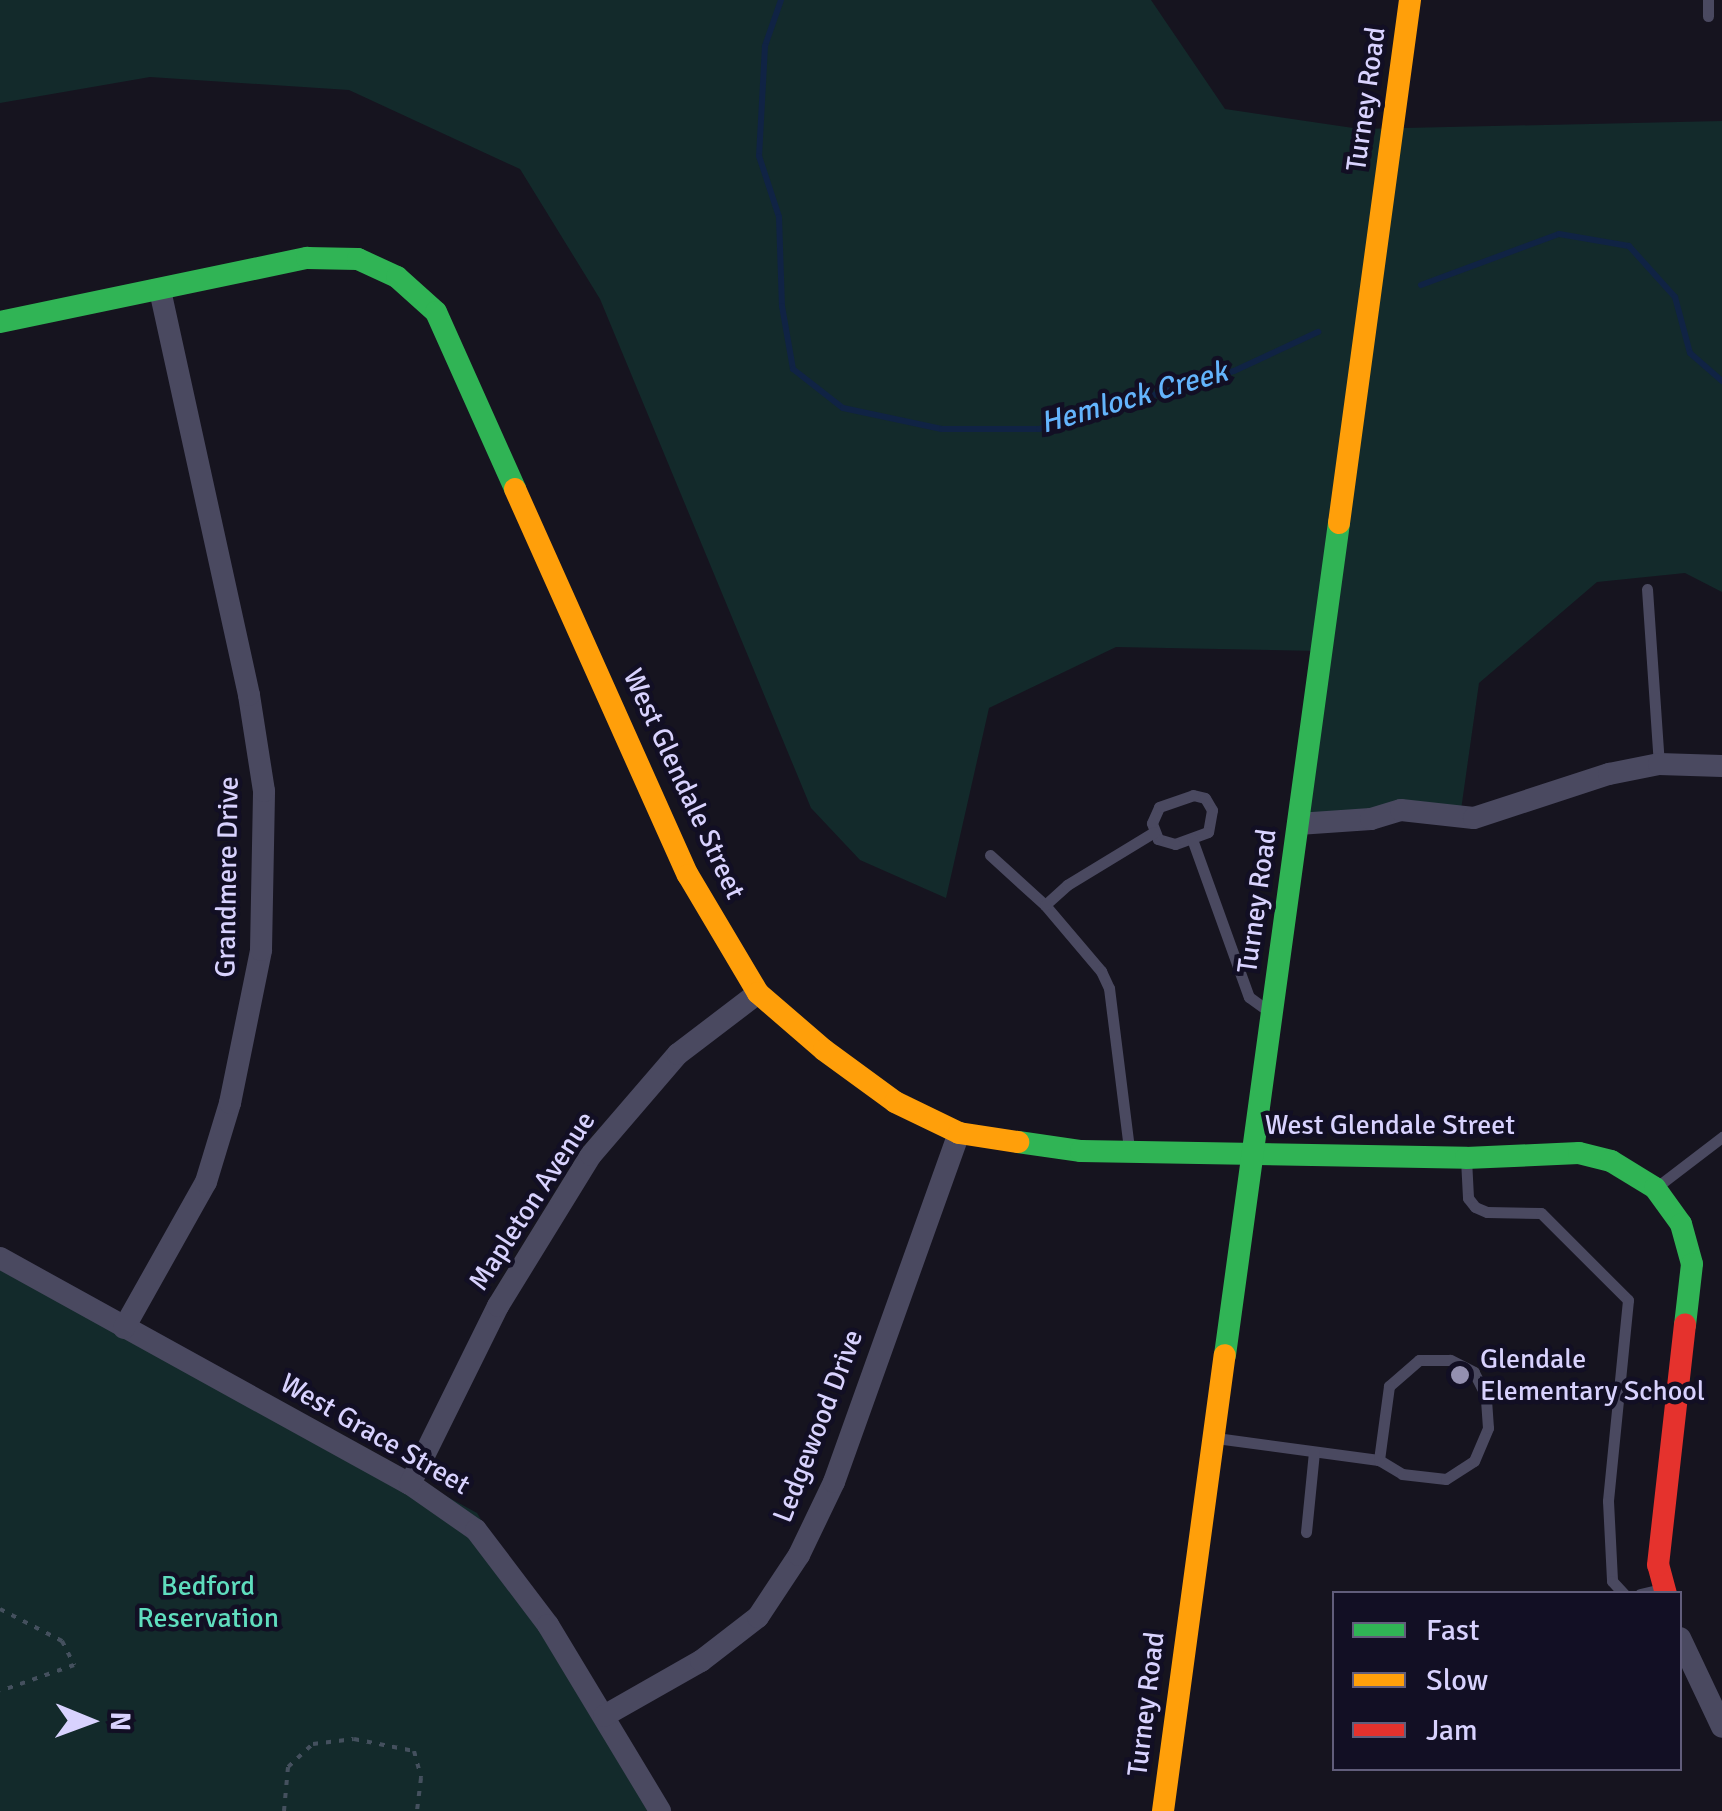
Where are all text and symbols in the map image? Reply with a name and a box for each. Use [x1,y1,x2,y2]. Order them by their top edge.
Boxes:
street label: Turney Road [1339,25,1393,173]
water label: Hemlock Creek [1036,354,1232,442]
street label: West Glendale Street [616,663,752,905]
street label: Grandmere Drive [208,776,246,978]
street label: Turney Road [1230,827,1284,975]
street label: Mapleton Avenue [462,1105,602,1297]
street label: West Glendale Street [1265,1108,1515,1142]
street label: Ledgewood Drive [766,1325,870,1527]
place label: Glendale Elementary School [1480,1342,1705,1408]
marker: Glendale Elementary School [1449,1364,1471,1386]
street label: West Grace Street [274,1366,476,1502]
park label: Bedford Reservation [137,1569,279,1635]
legend [1332,1591,1682,1771]
text: Fast [1426,1612,1479,1649]
street label: Turney Road [1120,1630,1172,1778]
text: Slow [1426,1662,1488,1699]
north arrow [40,1671,140,1771]
text: N [103,1711,137,1732]
text: Jam [1426,1712,1478,1749]

